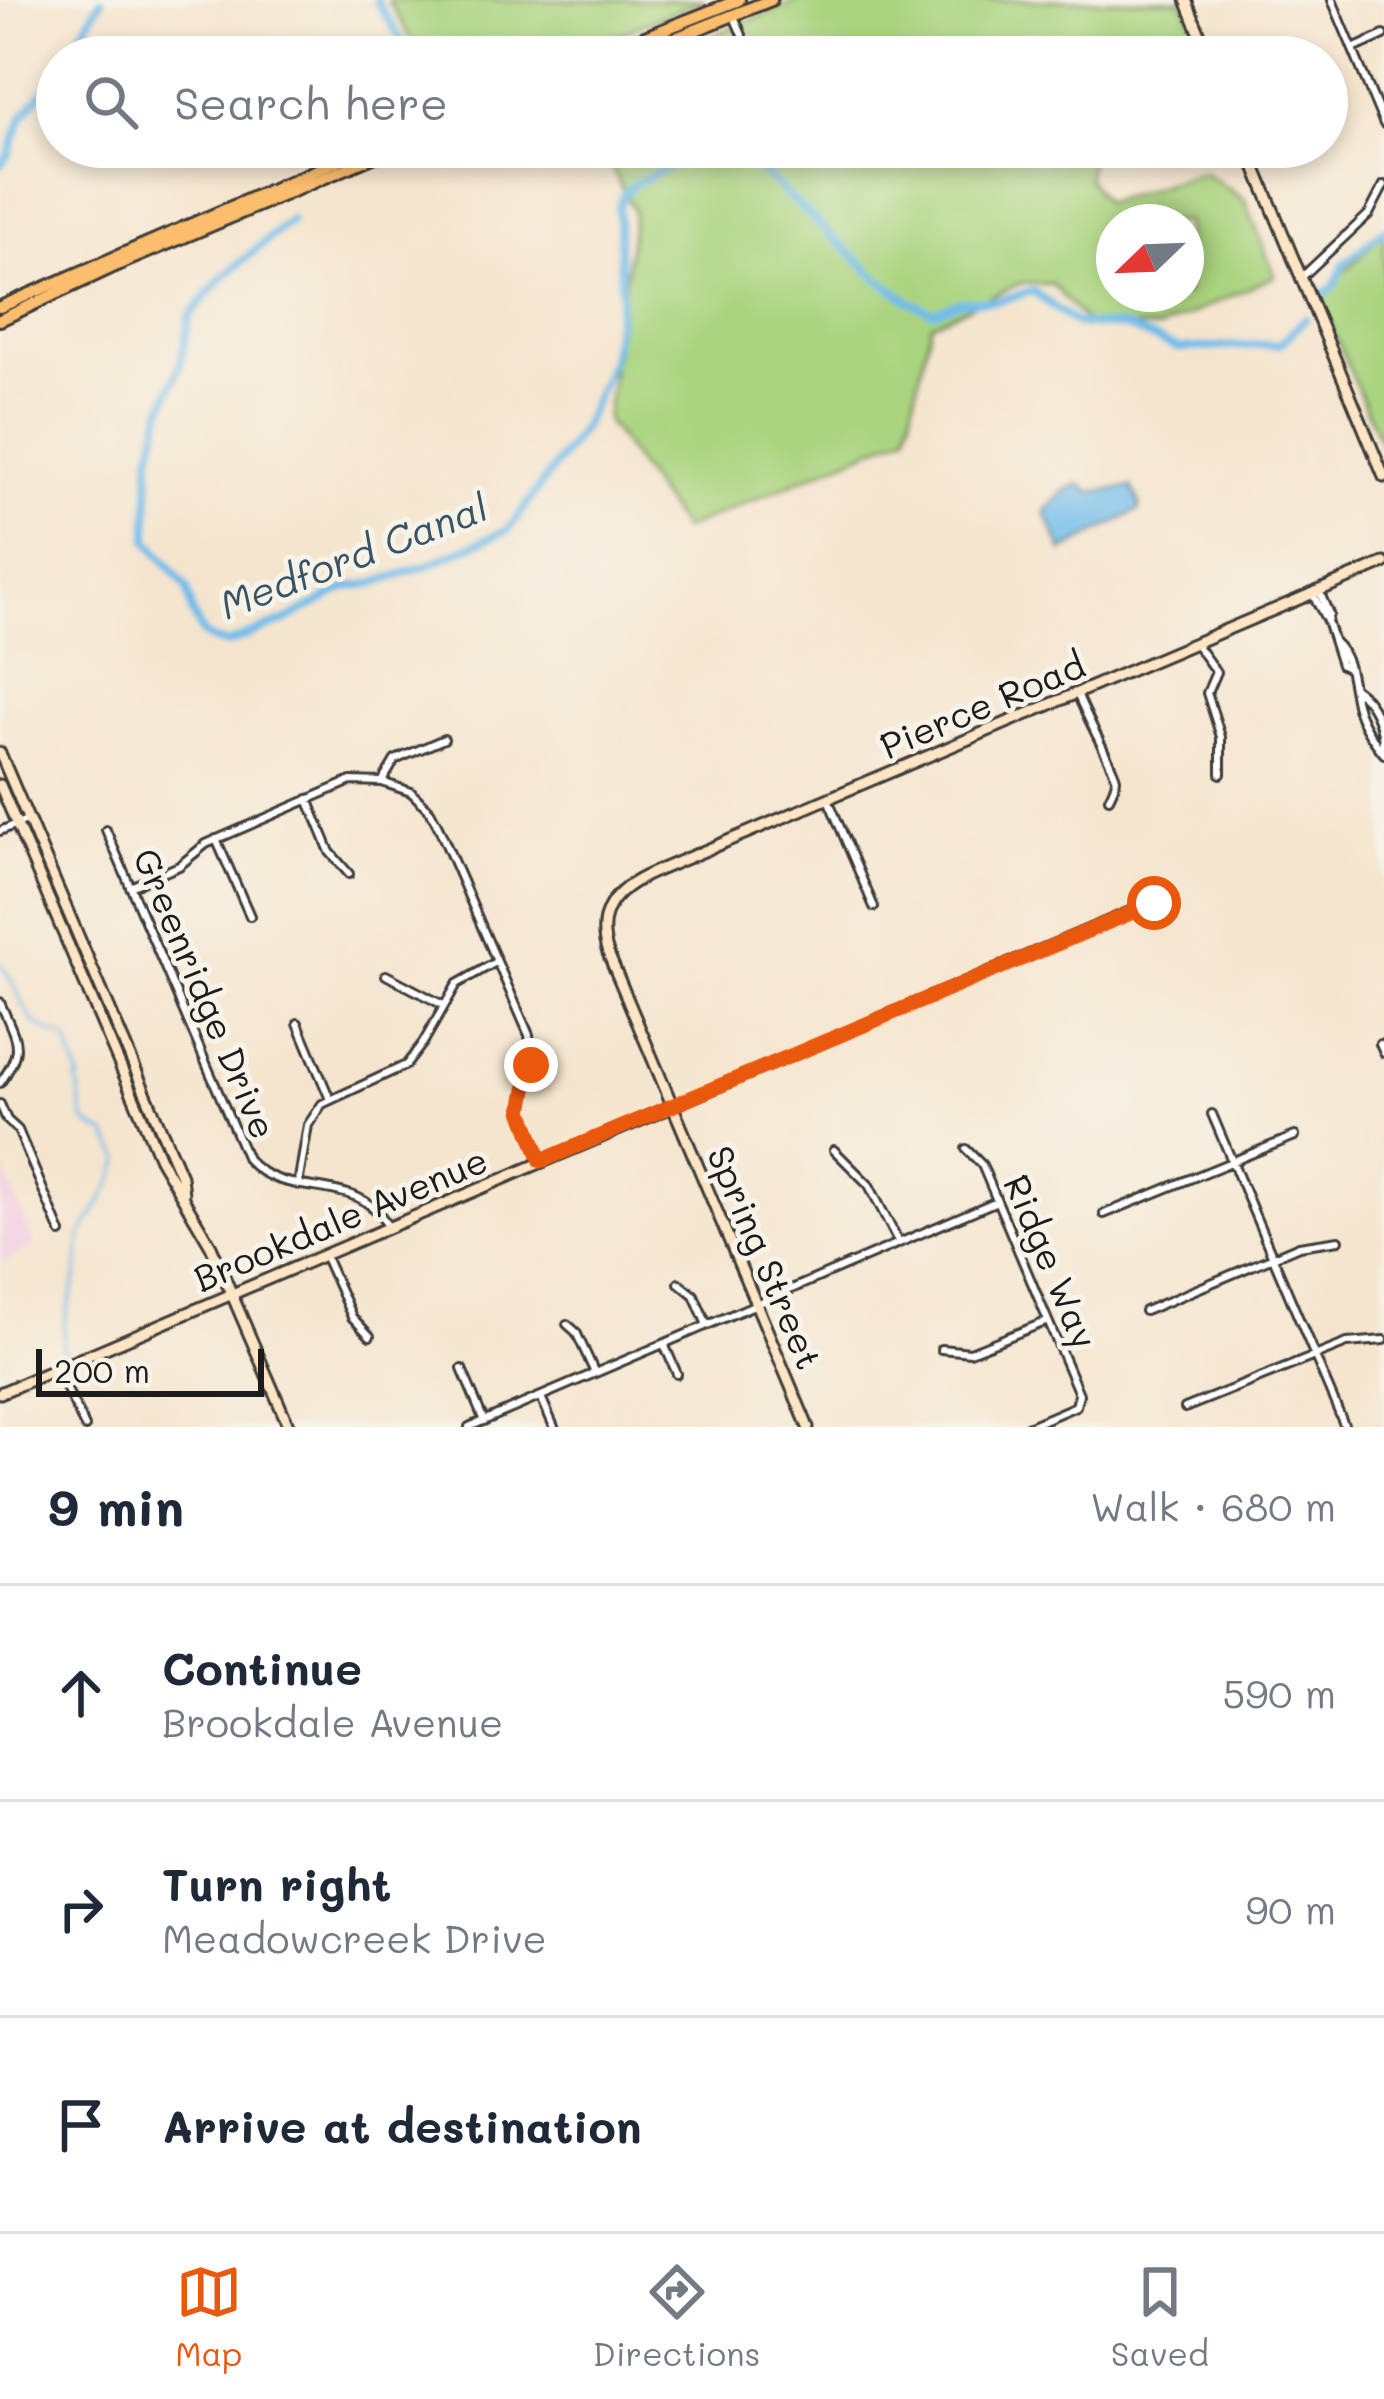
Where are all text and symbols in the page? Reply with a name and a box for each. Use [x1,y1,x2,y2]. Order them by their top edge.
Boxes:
search box [36,36,1348,168]
icon: search [78,69,144,135]
text: Search here [174,73,448,131]
north arrow [1096,204,1204,312]
water label: Medford Canal [212,480,494,629]
street label: Pierce Road [872,640,1092,768]
street label: Greenridge Drive [124,841,288,1145]
route start [1127,876,1181,930]
route end [504,1038,558,1092]
street label: Brookdale Avenue [186,1135,494,1301]
street label: Spring Street [698,1138,834,1376]
street label: Ridge Way [993,1167,1110,1355]
scale bar [36,1343,264,1396]
text: 200 m [54,1348,150,1391]
text: 9 min [48,1472,184,1539]
text: Walk · 680 m [1090,1480,1336,1531]
text: Continue [162,1638,362,1696]
icon: ahead [48,1660,114,1726]
text: 590 m [1223,1667,1336,1718]
text: Brookdale Avenue [162,1696,503,1747]
text: Turn right [162,1854,391,1912]
icon: right [48,1876,114,1942]
text: 90 m [1245,1883,1336,1934]
text: Meadowcreek Drive [162,1912,547,1963]
icon: arrive [48,2092,114,2158]
text: Arrive at destination [162,2096,642,2154]
tab: Map [175,2259,242,2374]
tab: Directions [593,2259,760,2374]
tab: Saved [1111,2259,1209,2374]

